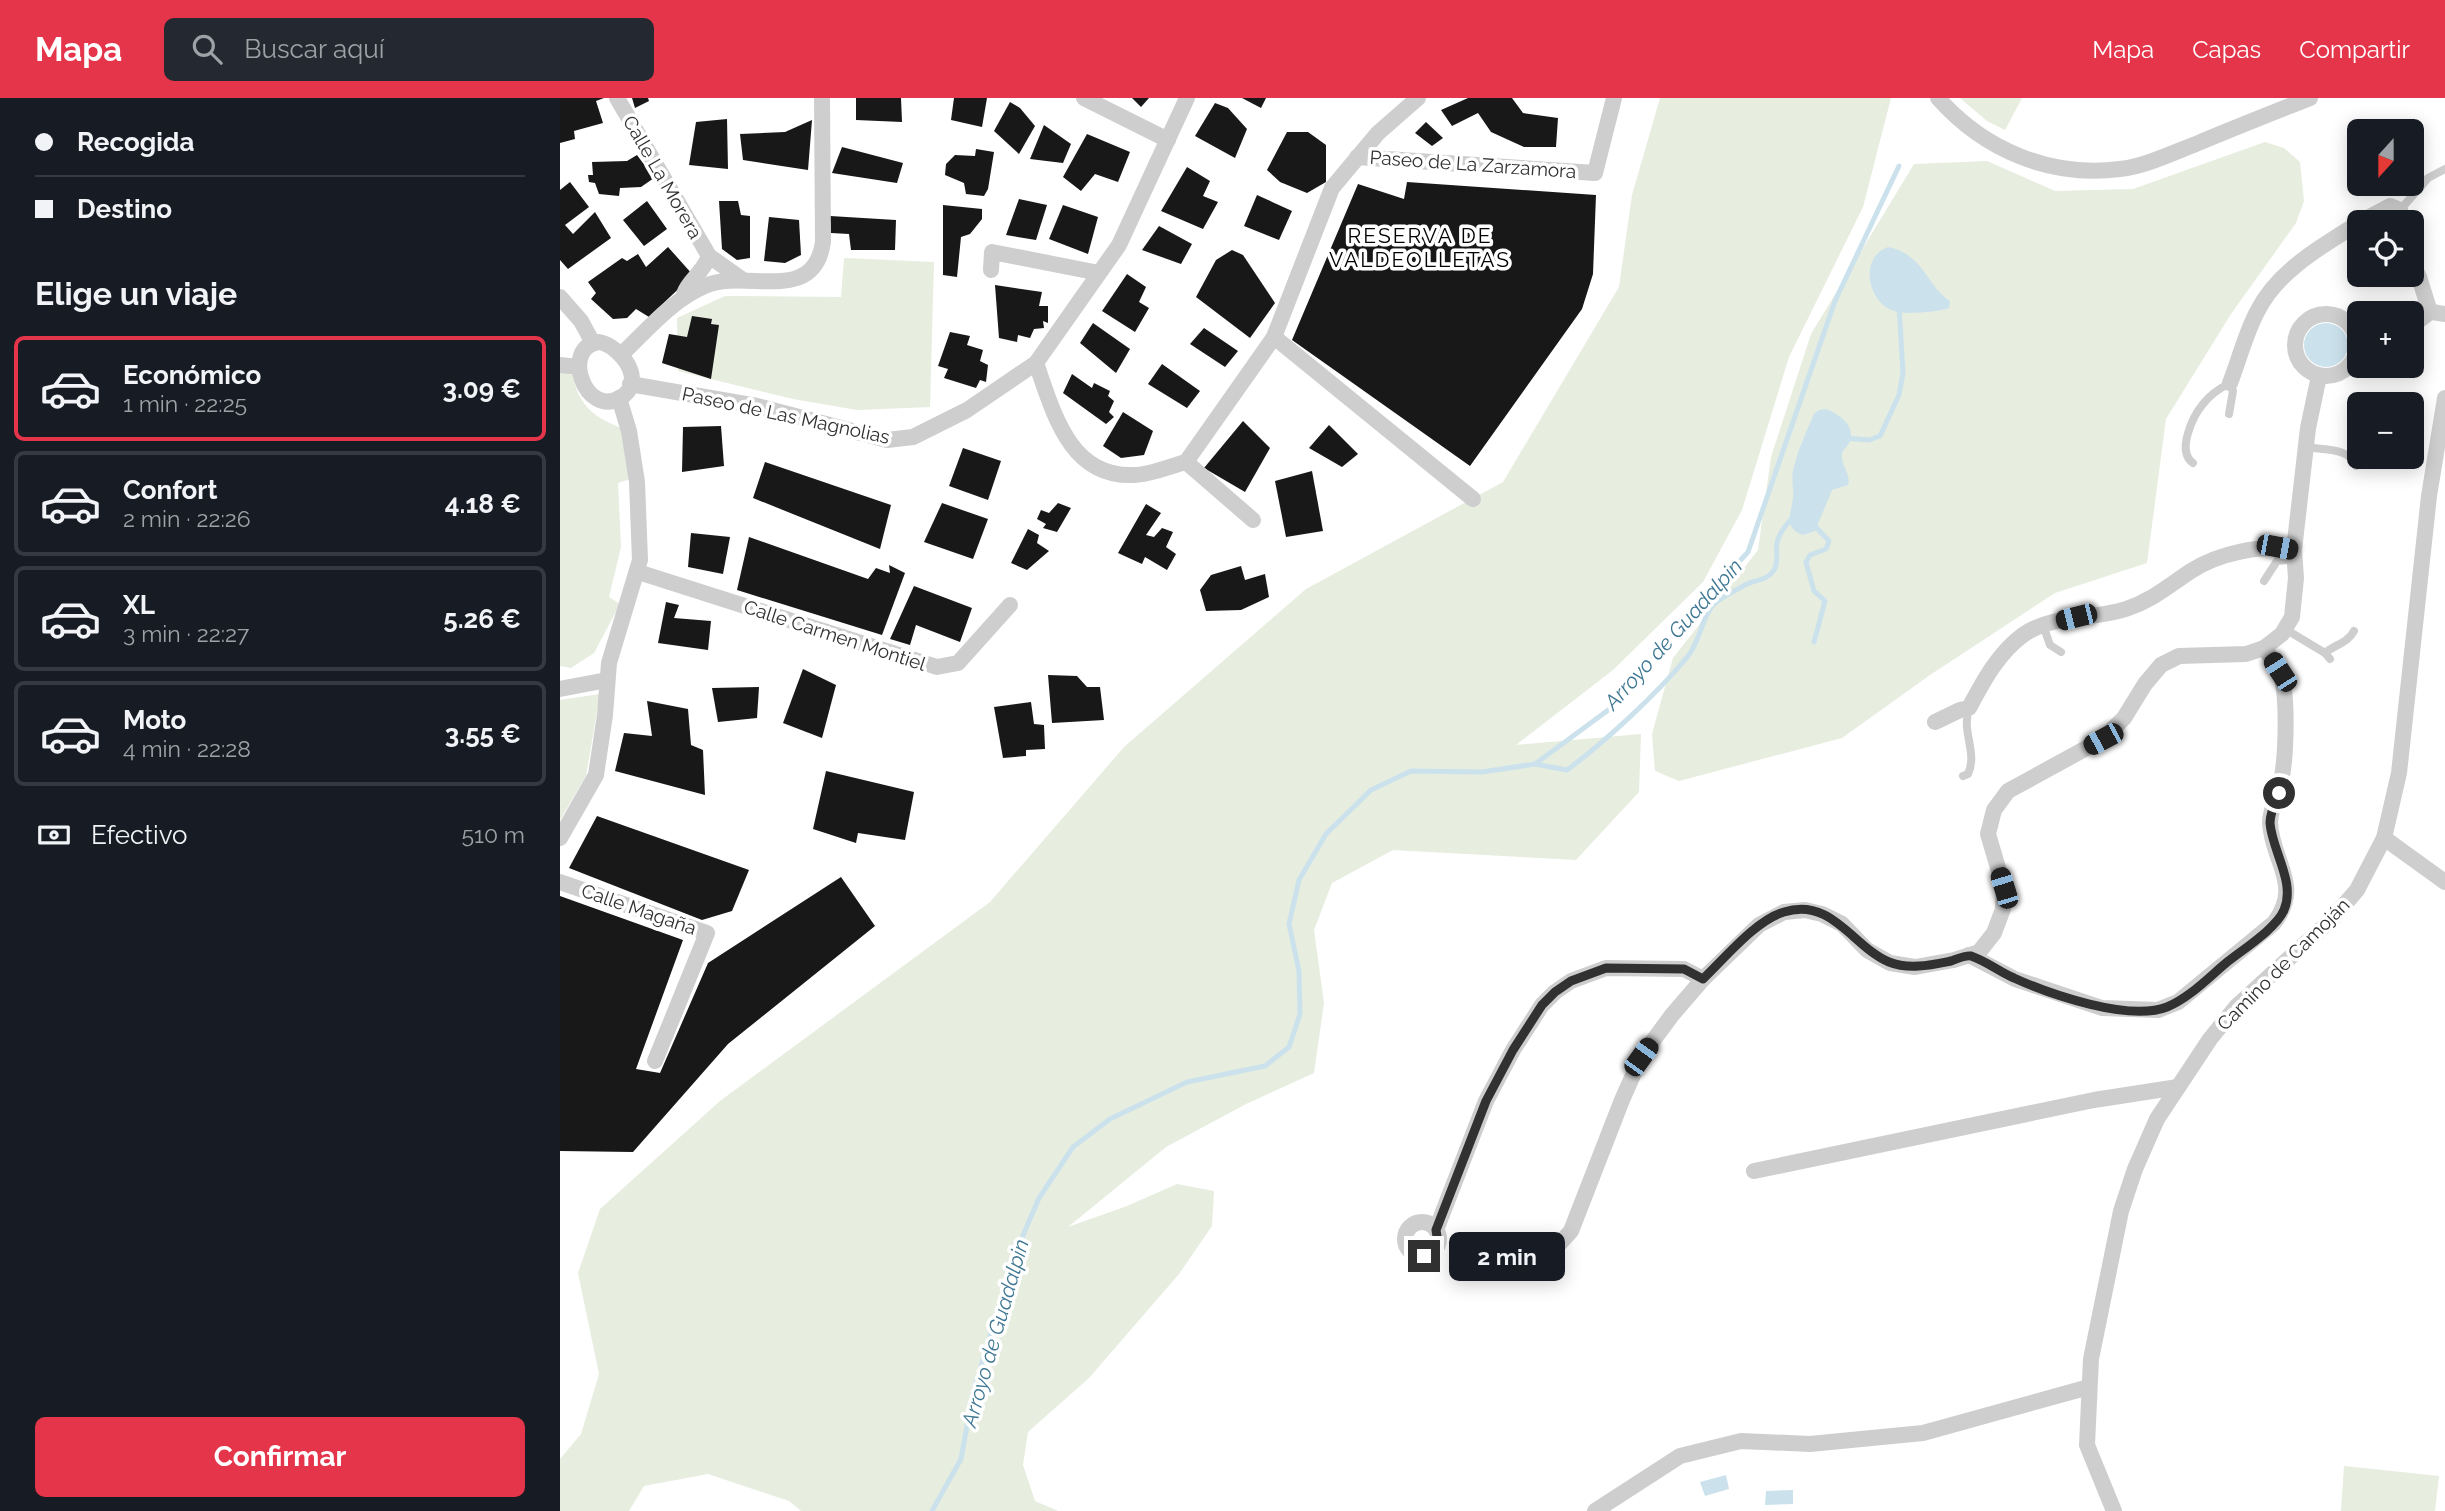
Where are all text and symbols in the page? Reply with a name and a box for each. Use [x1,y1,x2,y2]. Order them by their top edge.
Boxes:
search box [164,18,654,81]
text: Mapa [35,30,122,69]
icon: search [188,30,226,68]
text: Buscar aquí [244,34,384,64]
text: Mapa [2092,35,2154,64]
text: Capas [2192,35,2261,64]
text: Compartir [2299,35,2410,64]
street label: Calle La Morera [619,112,707,242]
north arrow [2347,119,2424,196]
map controls [2347,119,2424,469]
text: Recogida [77,127,195,157]
street label: Paseo de La Zarzamora [1369,146,1577,182]
text: Destino [77,194,172,224]
button: locate [2347,210,2424,287]
district label: RESERVA DE VALDEOLLETAS [1329,223,1511,272]
text: Elige un viaje [35,275,237,312]
button: + [2347,301,2424,378]
icon: car [39,357,102,420]
text: Económico [123,360,261,390]
text: 3.09 € [442,374,521,404]
street label: Paseo de Las Magnolias [680,382,892,448]
text: 1 min · 22:25 [123,390,247,417]
button: − [2347,392,2424,469]
icon: car [39,472,102,535]
text: Confort [123,475,217,505]
text: 4.18 € [445,489,521,519]
text: 2 min · 22:26 [123,505,251,532]
car [2255,533,2300,561]
water label: Arroyo de Guadalpin [1598,554,1747,715]
icon: car [39,587,102,650]
text: XL [123,590,155,620]
street label: Calle Carmen Montiel [741,595,930,675]
car [2054,602,2099,632]
text: 5.26 € [443,604,521,634]
text: 3 min · 22:27 [123,620,249,647]
car [2260,649,2301,695]
icon: car [39,702,102,765]
text: Moto [123,705,186,735]
text: 3.55 € [445,719,521,749]
car [2080,720,2127,758]
text: 4 min · 22:28 [123,735,251,762]
route start [2263,777,2295,809]
icon: cash [35,816,73,854]
text: Efectivo [91,820,188,850]
text: 510 m [462,821,525,848]
car [1988,865,2021,911]
street label: Calle Magaña [579,879,699,939]
street label: Camino de Camoján [2212,893,2354,1035]
car [1621,1034,1662,1080]
callout: 2 min [1448,1232,1564,1280]
water label: Arroyo de Guadalpin [956,1236,1034,1431]
route end [1408,1240,1440,1272]
text: 2 min [1477,1243,1537,1270]
button: Confirmar [35,1417,525,1497]

